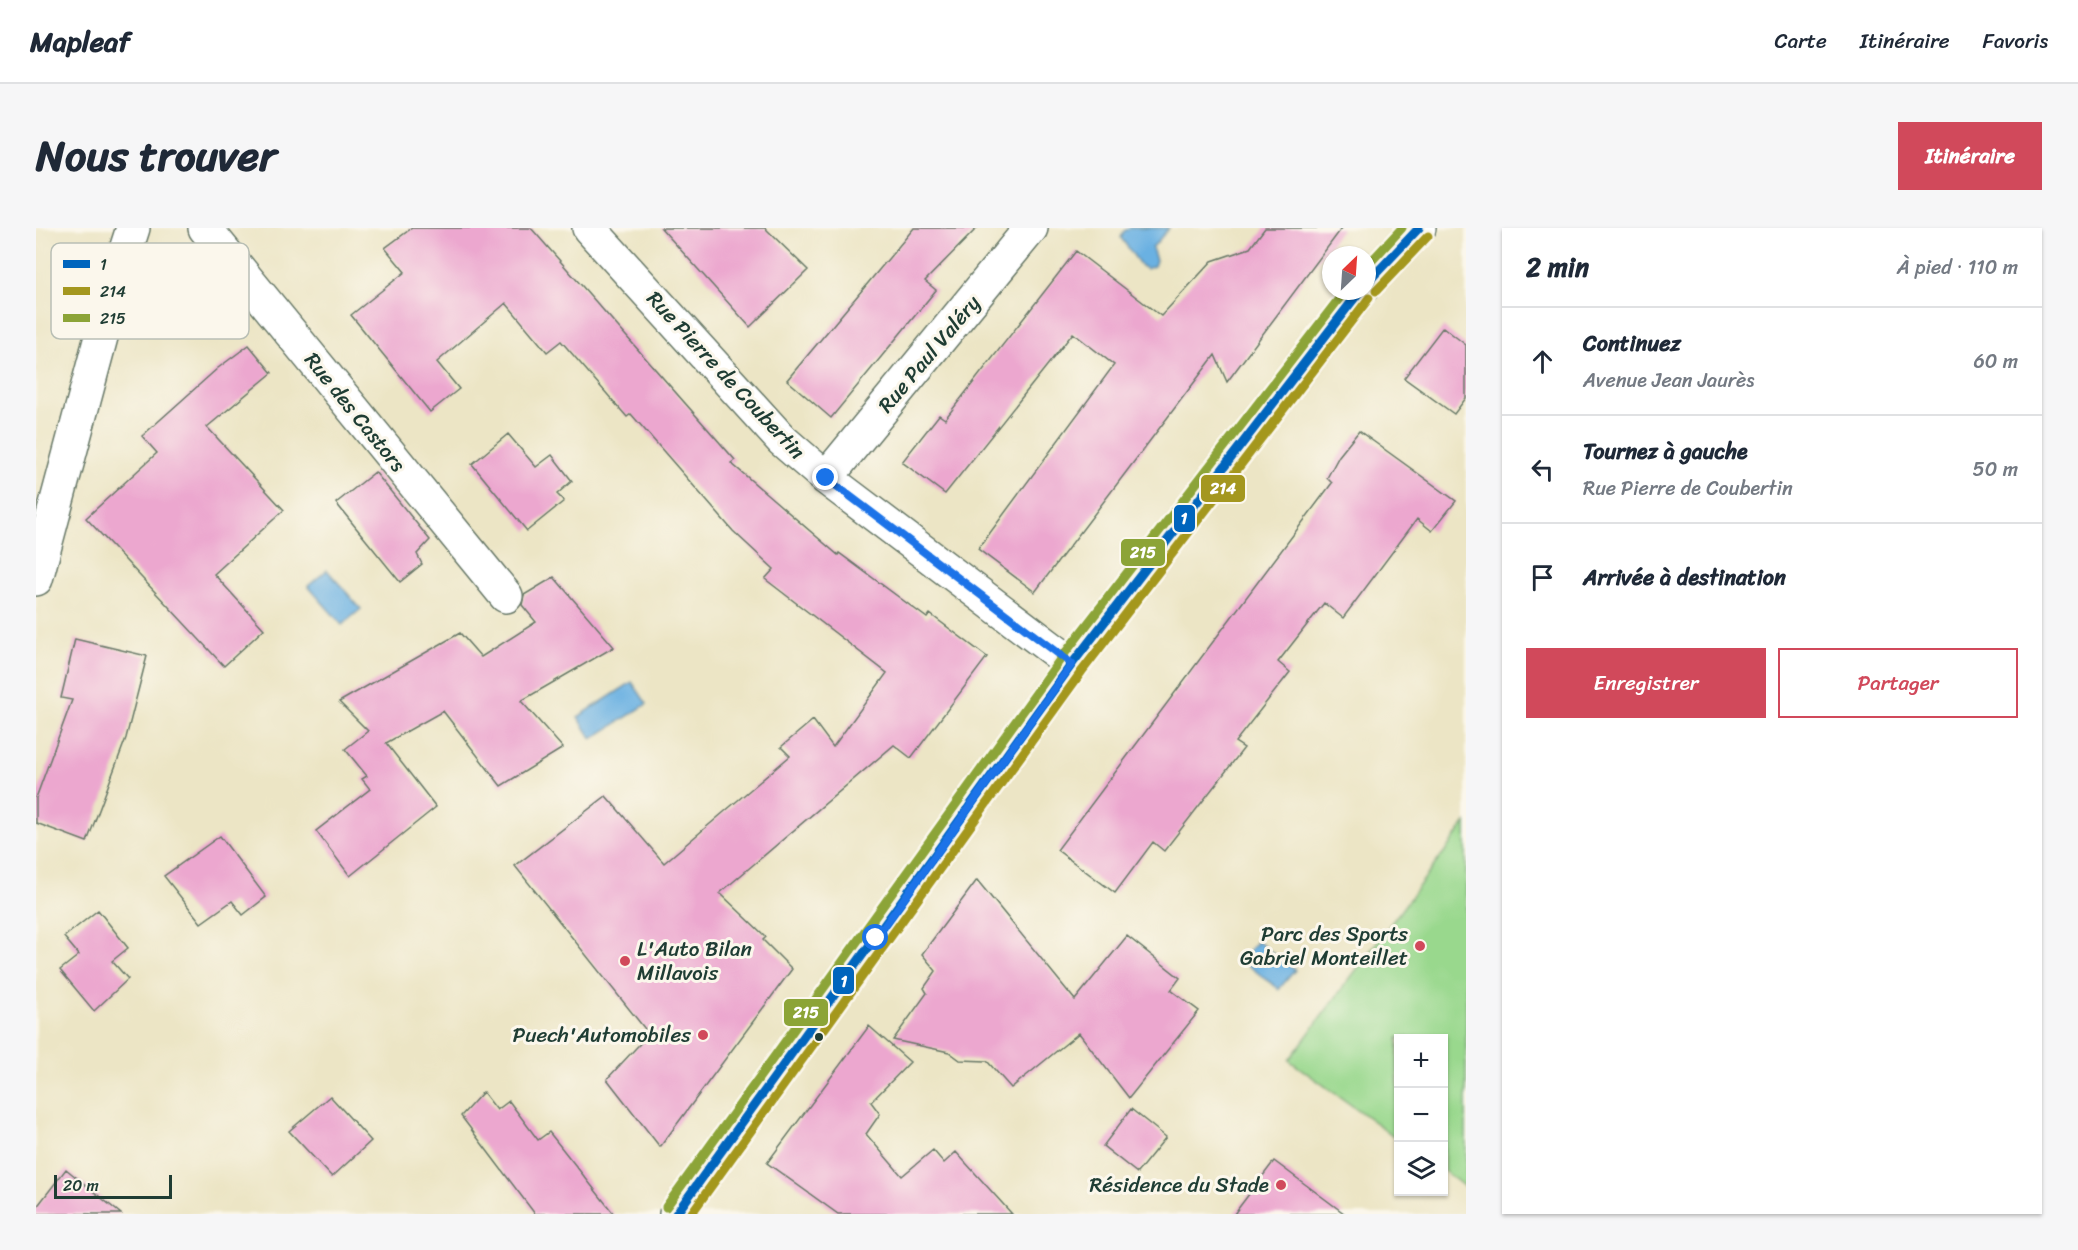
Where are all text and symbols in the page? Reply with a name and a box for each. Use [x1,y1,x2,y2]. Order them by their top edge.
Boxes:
text: Mapleaf [30,17,130,66]
text: Carte [1775,22,1827,60]
text: Itinéraire [1860,22,1950,60]
text: Favoris [1983,22,2048,60]
text: Nous trouver [36,119,276,193]
button: Itinéraire [1898,122,2042,190]
legend [51,243,249,339]
text: 2 min [1526,244,1589,290]
north arrow [1322,246,1376,300]
text: 1 [100,250,107,279]
text: À pied · 110 m [1897,250,2018,285]
text: 214 [100,277,126,306]
street label: Rue Pierre de Coubertin [637,282,815,468]
street label: Rue Paul Valéry [868,286,990,422]
text: 215 [100,304,126,333]
text: Continuez [1583,324,1681,363]
street label: Rue des Castors [294,343,416,481]
text: 60 m [1973,344,2018,379]
icon: ahead [1526,345,1559,378]
text: Avenue Jean Jaurès [1583,363,1755,398]
text: Tournez à gauche [1583,432,1748,471]
text: 50 m [1973,452,2018,487]
icon: left [1526,453,1559,486]
route end [812,464,838,490]
text: Rue Pierre de Coubertin [1583,471,1793,506]
line badge: 214 [1200,474,1246,503]
text: 214 [1209,474,1236,503]
line badge: 1 [1173,504,1196,533]
text: 1 [1181,504,1188,533]
line badge: 215 [1120,538,1166,567]
text: 215 [1129,538,1156,567]
text: Arrivée à destination [1583,558,1786,597]
icon: arrive [1526,561,1559,594]
button: Enregistrer [1526,648,1766,718]
button: Partager [1778,648,2018,718]
place label: Parc des Sports Gabriel Monteillet [1240,915,1408,977]
route start [862,924,888,950]
place label: L'Auto Bilan Millavois [637,930,752,992]
marker: Parc des Sports Gabriel Monteillet [1413,939,1427,953]
marker: L'Auto Bilan Millavois [618,954,632,968]
line badge: 1 [832,966,855,995]
text: 1 [841,967,848,996]
line badge: 215 [783,998,829,1027]
text: 215 [792,998,819,1027]
place label: Puech'Automobiles [512,1016,691,1054]
marker: Puech'Automobiles [696,1028,710,1042]
unlabelled marker [813,1031,825,1043]
map controls [1394,1034,1448,1196]
button: + [1394,1034,1448,1088]
button: − [1394,1088,1448,1142]
button: layers [1394,1142,1448,1196]
place label: Résidence du Stade [1090,1166,1269,1204]
text: 20 m [63,1171,99,1200]
scale bar [54,1172,172,1200]
marker: Résidence du Stade [1274,1178,1288,1192]

